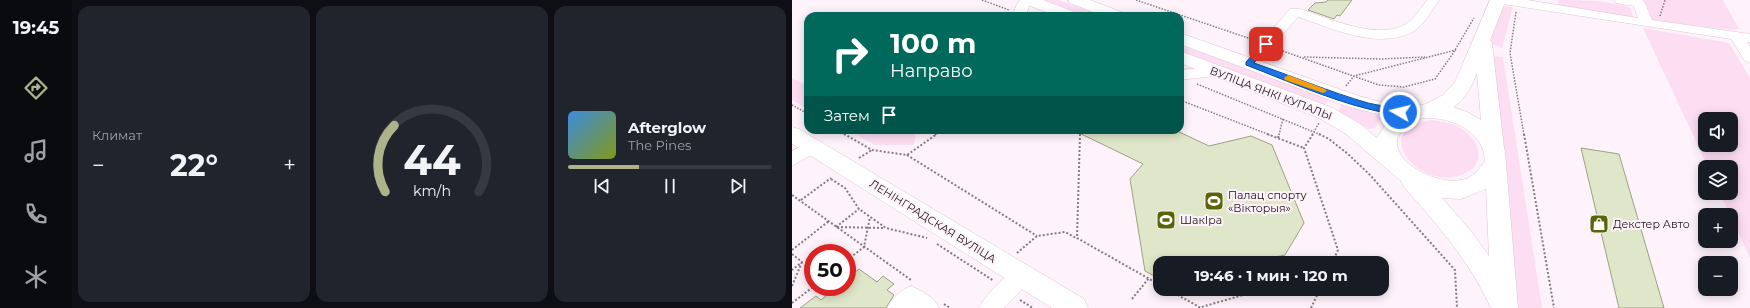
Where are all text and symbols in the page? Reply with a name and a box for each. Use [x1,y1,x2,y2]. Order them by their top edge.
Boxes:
text: 19:45 [13,17,59,39]
text: 100 m [890,26,976,60]
pin [1249,27,1283,61]
icon: right [824,28,876,80]
icon: arrive [1255,33,1277,55]
text: Направо [890,60,973,82]
street label: ВУЛІЦА ЯНКІ КУПАЛЫ [1208,63,1334,123]
icon: directions [22,74,50,102]
position arrow [1379,91,1421,133]
icon: arrive [878,104,900,126]
text: Затем [824,106,870,125]
map controls [1698,112,1738,296]
button: sound [1698,112,1738,152]
text: Afterglow [628,118,706,137]
text: Климат [92,127,142,143]
text: 44 [403,135,461,185]
icon: music [22,137,50,165]
text: The Pines [628,137,691,153]
text: 22° [170,147,218,184]
text: − [92,152,105,179]
text: + [283,152,296,179]
button: layers [1698,160,1738,200]
icon: previous [591,175,613,197]
icon: pause [659,175,681,197]
icon: next [727,175,749,197]
street label: ЛЕНІНГРАДСКАЯ ВУЛІЦА [867,176,1000,266]
text: km/h [413,182,451,200]
place label: Палац спорту «Вікторыя» [1228,188,1307,215]
sports icon: Палац спорту «Вікторыя» [1203,190,1225,212]
icon: phone [22,200,50,228]
button: + [1698,208,1738,248]
sports icon: ШакІра [1155,209,1177,231]
place label: ШакІра [1180,213,1222,227]
shop icon: Декстер Авто [1588,213,1610,235]
place label: Декстер Авто [1613,217,1690,231]
speed limit sign: 50 [804,244,856,296]
button: − [1698,256,1738,296]
icon: climate [22,263,50,291]
text: 19:46 · 1 мин · 120 m [1194,266,1348,285]

